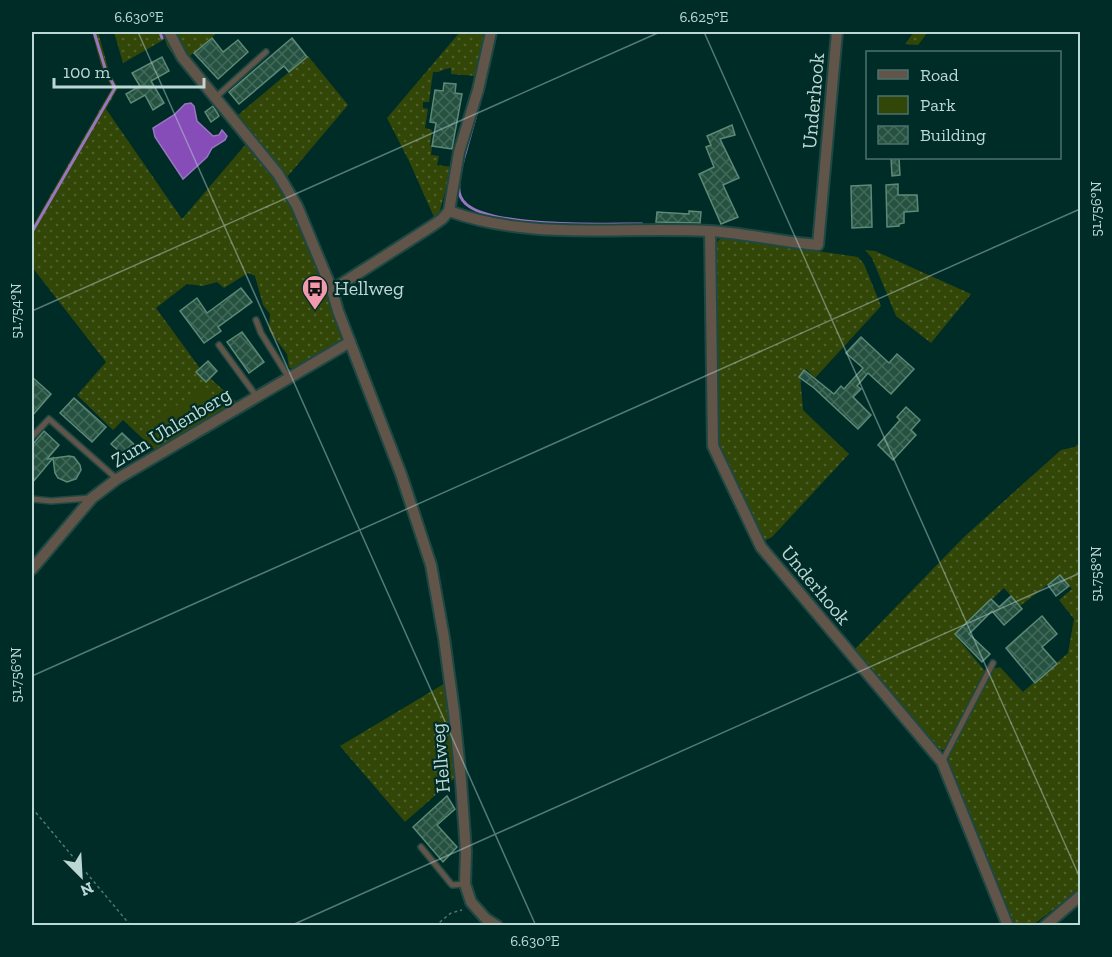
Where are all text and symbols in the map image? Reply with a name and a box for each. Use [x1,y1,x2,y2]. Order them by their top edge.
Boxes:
text: 6.630°E [114,8,164,26]
text: 6.625°E [680,8,729,26]
scale bar [54,51,204,89]
street label: Underhook [797,51,829,150]
legend [866,51,1061,159]
text: 100 m [63,61,111,83]
text: Road [920,64,959,86]
text: Park [920,94,956,116]
text: Building [920,124,986,146]
text: 51.756°N [1087,181,1105,237]
bus stop icon: Hellweg [300,273,330,311]
place label: Hellweg [334,276,404,300]
text: 51.754°N [7,283,25,339]
street label: Zum Uhlenberg [107,382,235,472]
street label: Underhook [776,540,856,630]
text: 51.758°N [1087,546,1105,602]
text: 51.756°N [7,647,25,703]
street label: Hellweg [425,722,455,794]
north arrow [51,846,111,906]
text: N [77,878,96,900]
text: 6.630°E [510,932,560,950]

